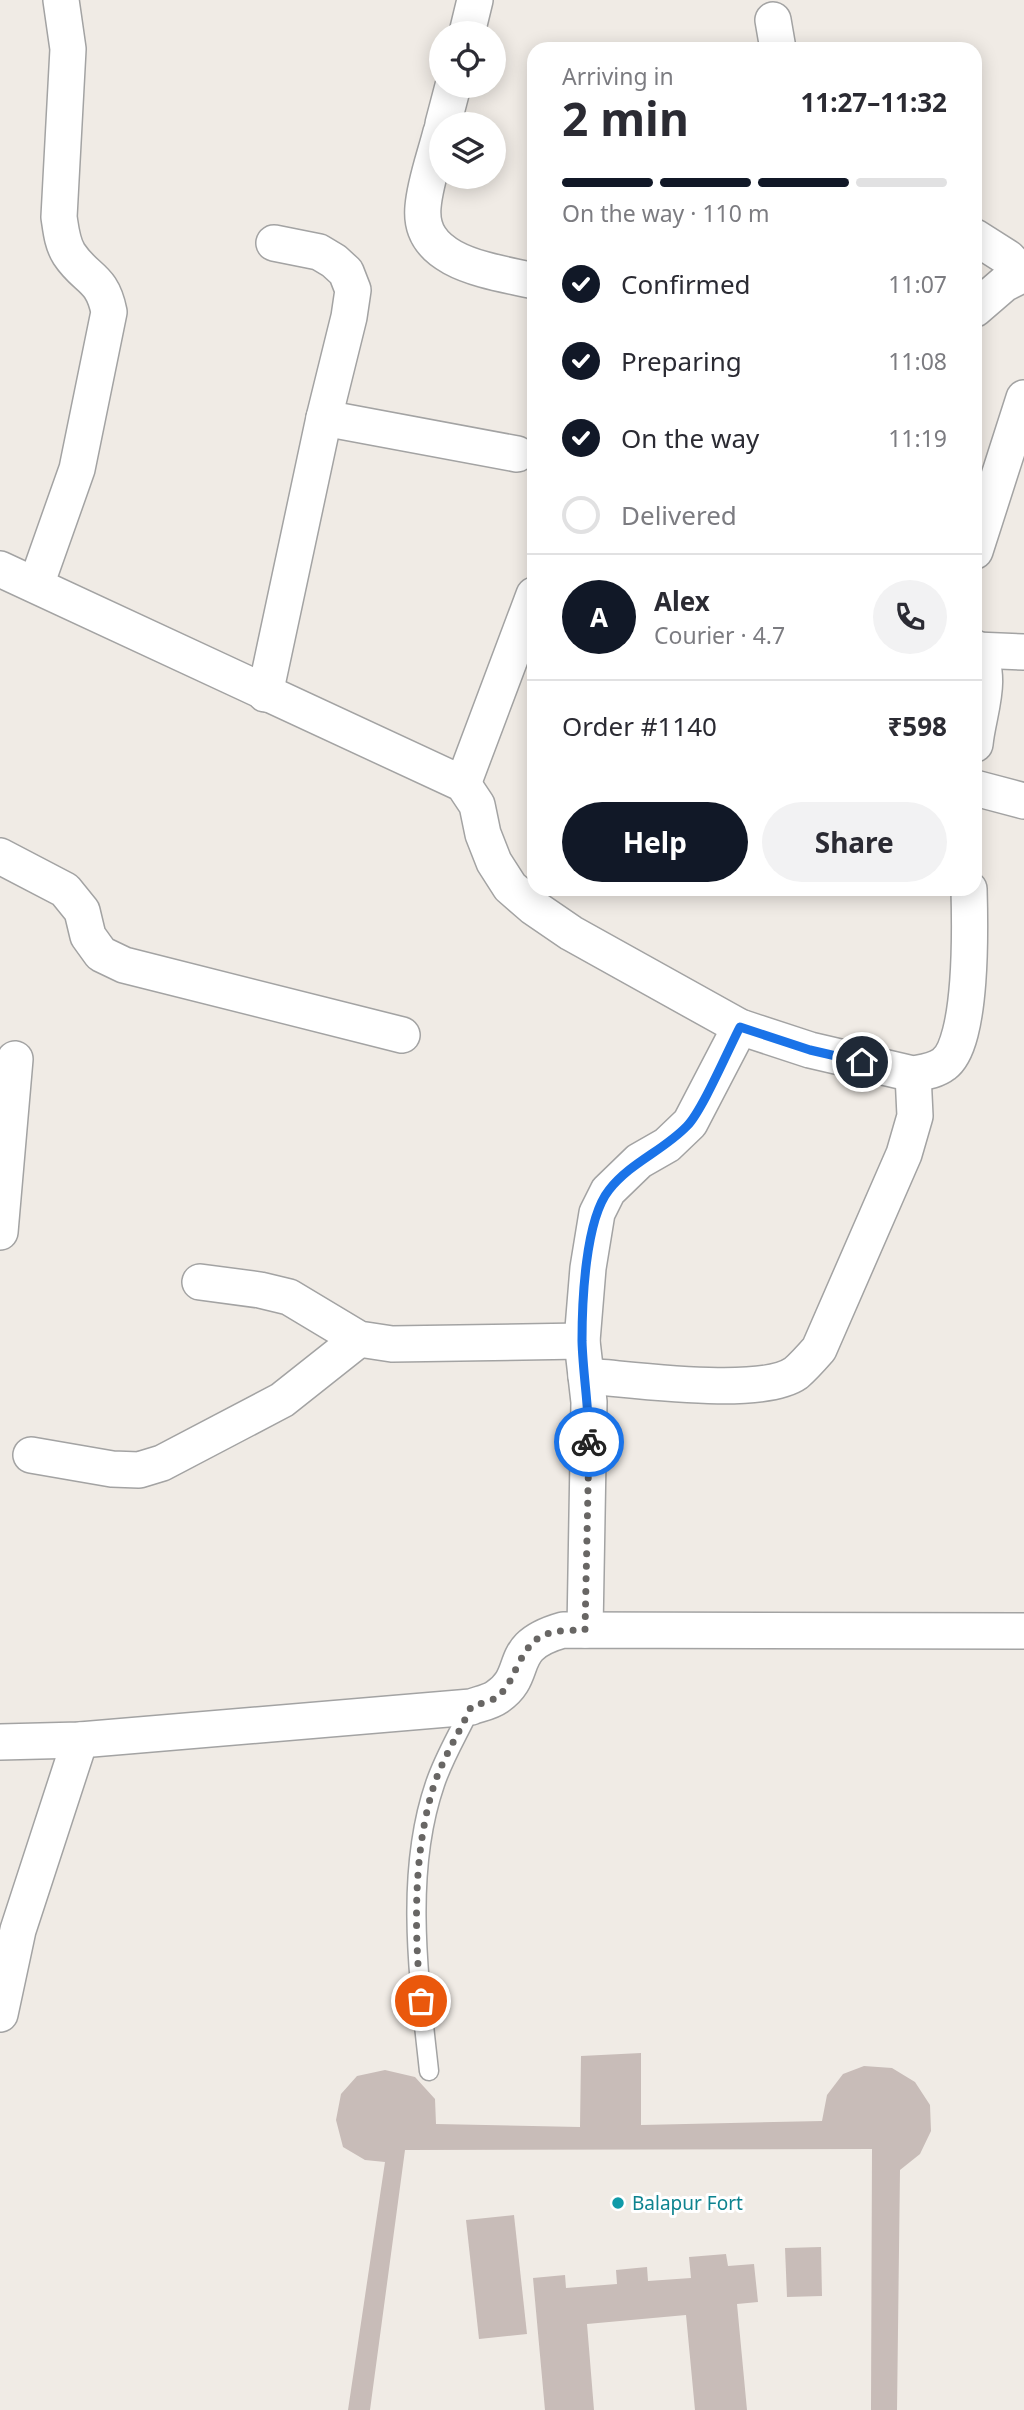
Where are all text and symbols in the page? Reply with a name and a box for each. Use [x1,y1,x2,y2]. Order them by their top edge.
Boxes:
map controls [429,21,506,189]
button: locate [429,21,506,98]
text: Arriving in [562,60,674,92]
text: 11:27–11:32 [800,84,947,120]
text: 2 min [562,87,689,149]
button: layers [429,112,506,189]
text: On the way · 110 m [562,197,769,229]
icon: check [562,265,600,303]
text: Confirmed [621,266,751,302]
text: 11:07 [888,268,947,300]
icon: check [562,342,600,380]
text: Preparing [621,343,742,379]
text: 11:08 [888,345,947,377]
icon: check [562,419,600,457]
text: On the way [621,420,759,456]
text: 11:19 [888,422,947,454]
text: Delivered [621,497,737,533]
button: phone [873,580,947,654]
text: Alex [654,583,710,619]
text: A [590,599,608,635]
text: Courier · 4.7 [654,619,785,651]
text: Order #1140 [562,708,717,744]
text: ₹598 [888,708,947,744]
button: Help [562,802,748,882]
button: Share [762,802,947,882]
pin [832,1032,892,1092]
icon: home [843,1043,881,1081]
courier [554,1407,624,1477]
icon: bike [570,1423,608,1461]
pin [391,1971,451,2031]
icon: bag [402,1982,440,2020]
place label: Balapur Fort [632,2190,743,2216]
marker: Balapur Fort [610,2195,626,2211]

